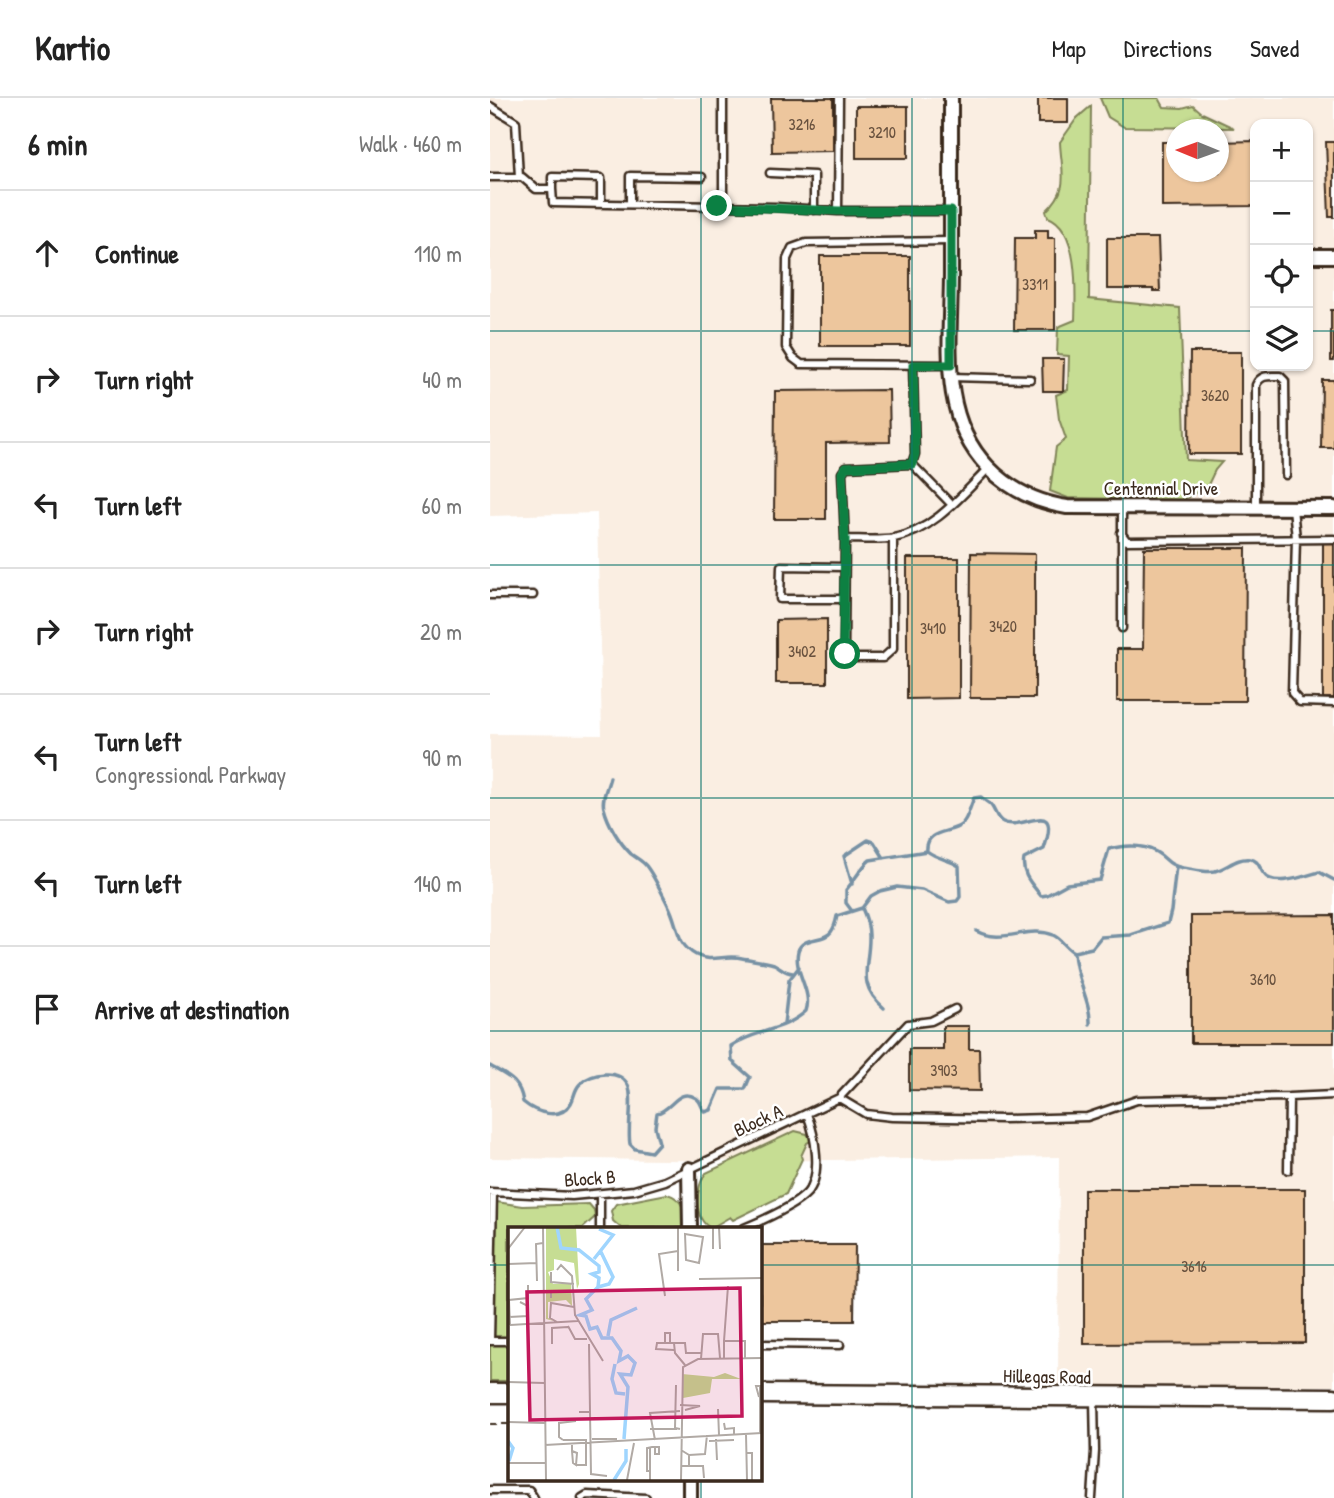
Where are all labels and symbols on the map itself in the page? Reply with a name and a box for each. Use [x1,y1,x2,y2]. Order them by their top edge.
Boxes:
house number: 3216 [789,113,815,135]
north arrow [1166,119,1229,182]
house number: 3210 [868,121,896,143]
route end [701,190,732,221]
house number: 3311 [1022,273,1048,295]
house number: 3620 [1201,384,1229,406]
street label: Centennial Drive [1104,475,1219,501]
house number: 3420 [989,615,1017,637]
house number: 3410 [920,617,946,639]
route start [829,638,860,669]
house number: 3402 [788,640,816,662]
house number: 3610 [1250,968,1276,990]
house number: 3903 [930,1059,958,1081]
street label: Block A [729,1097,787,1143]
street label: Block B [563,1163,617,1193]
inset map [508,1227,761,1480]
house number: 3616 [1181,1255,1207,1277]
street label: Hillegas Road [1003,1362,1092,1390]

